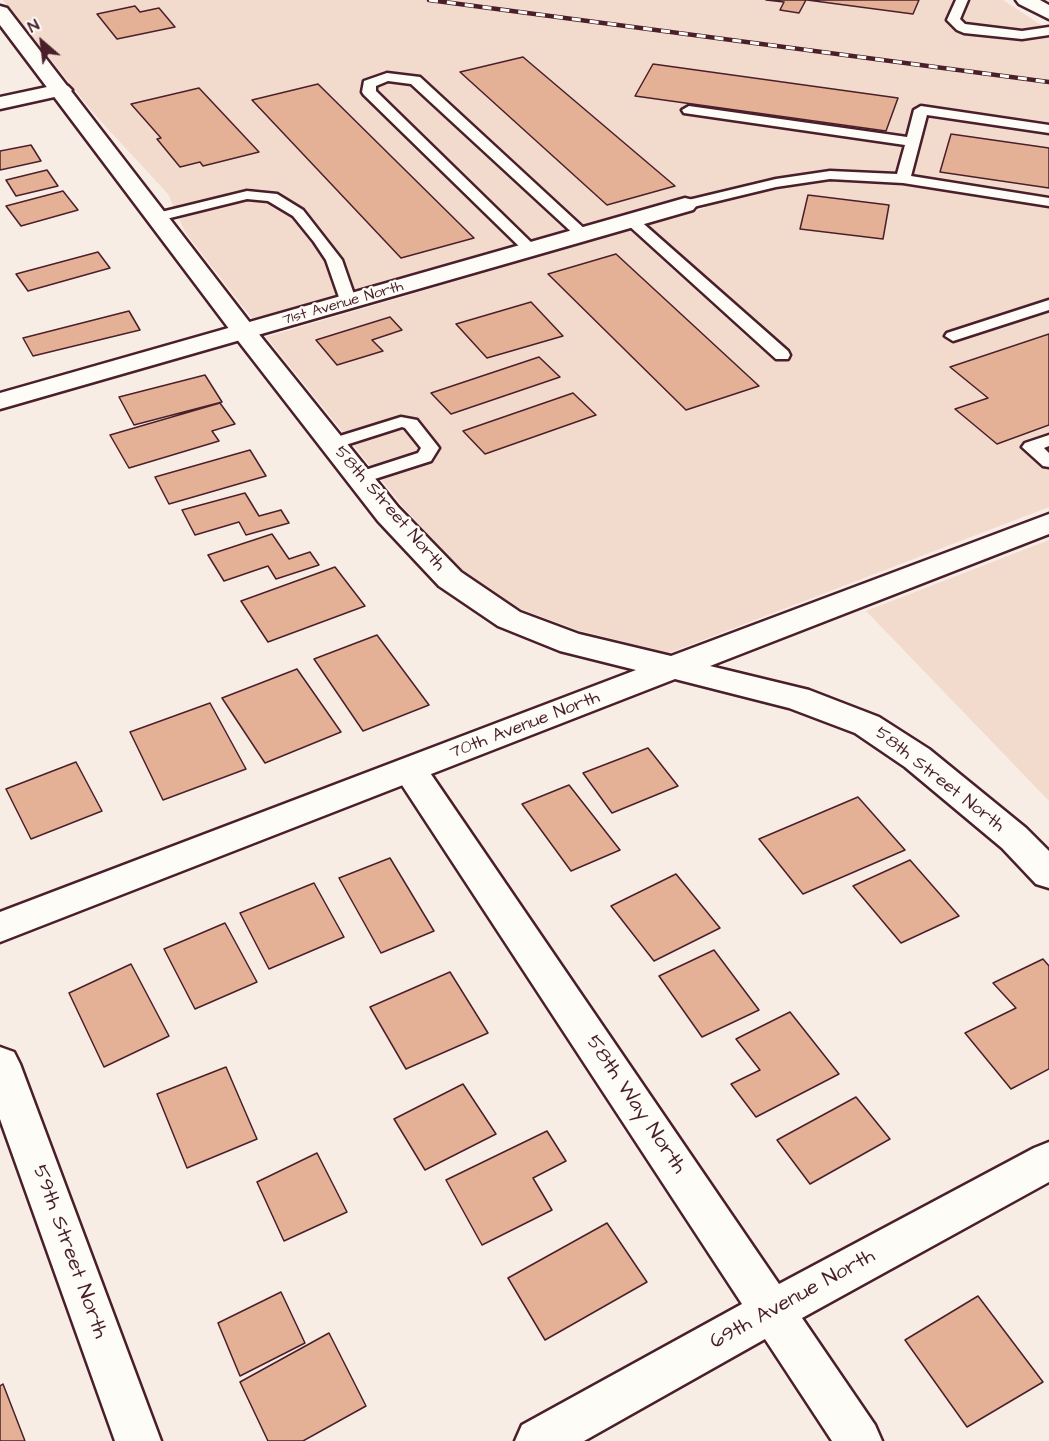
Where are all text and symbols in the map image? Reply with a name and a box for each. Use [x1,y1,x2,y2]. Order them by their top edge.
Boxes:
north arrow [12,12,72,72]
text: N [24,14,43,38]
street label: 71st Avenue North [280,278,406,330]
street label: 58th Street North [329,442,449,576]
street label: 70th Avenue North [447,687,603,765]
street label: 58th Street North [870,723,1008,837]
street label: 58th Way North [579,1031,691,1179]
street label: 59th Street North [26,1162,112,1342]
street label: 69th Avenue North [706,1244,880,1356]

